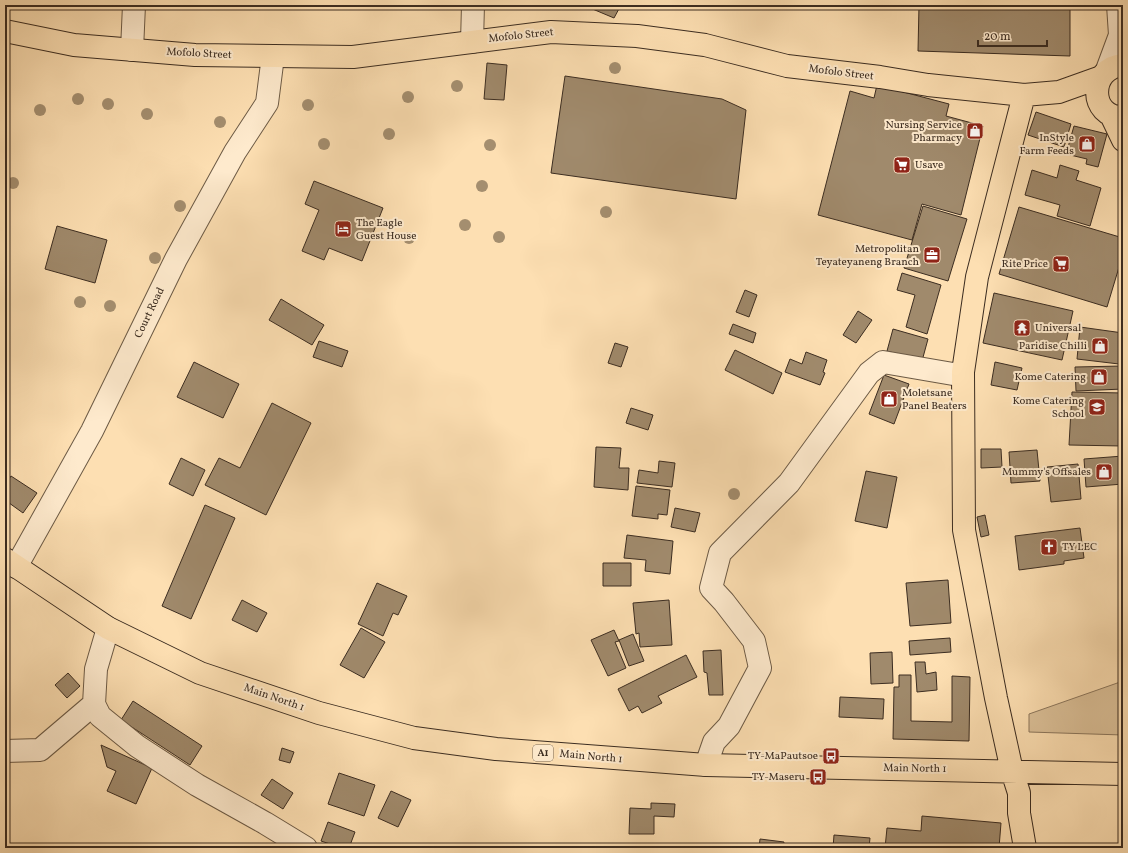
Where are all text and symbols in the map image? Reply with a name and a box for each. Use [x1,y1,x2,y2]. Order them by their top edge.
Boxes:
scale bar [978,22,1047,48]
street label: Mofolo Street [488,25,555,47]
text: 20 m [984,29,1011,45]
street label: Mofolo Street [166,45,232,63]
street label: Mofolo Street [808,62,875,84]
place label: Nursing Service Pharmacy [885,118,962,146]
shop icon: Nursing Service Pharmacy [965,121,985,141]
place label: InStyle Farm Feeds [1019,131,1074,159]
shop icon: InStyle Farm Feeds [1077,134,1097,154]
supermarket icon: Usave [892,155,912,175]
place label: Usave [915,158,943,173]
place label: The Eagle Guest House [356,216,417,244]
hotel icon: The Eagle Guest House [333,219,353,239]
place label: Metropolitan Teyateyaneng Branch [816,242,919,270]
office icon: Metropolitan Teyateyaneng Branch [922,245,942,265]
supermarket icon: Rite Price [1051,254,1071,274]
place label: Rite Price [1002,257,1048,272]
street label: Court Road [131,285,169,341]
temple icon: Universal [1012,318,1032,338]
place label: Universal [1035,321,1081,336]
shop icon: Paridise Chilli [1090,336,1110,356]
place label: Paridise Chilli [1019,339,1087,354]
shop icon: Kome Catering [1089,367,1109,387]
place label: Kome Catering [1014,370,1086,385]
place label: Moletsane Panel Beaters [902,386,967,414]
shop icon: Moletsane Panel Beaters [879,389,899,409]
place label: Kome Catering School [1012,394,1084,422]
school or university icon: Kome Catering School [1087,397,1107,417]
shop icon: Mummy's Offsales [1094,462,1114,482]
place label: Mummy's Offsales [1002,465,1091,480]
church icon: TY LEC [1039,537,1059,557]
place label: TY LEC [1062,540,1097,555]
street label: Main North 1 [242,681,306,715]
road number: A1 [533,745,553,761]
bus stop icon: TY-MaPautsoe [821,746,841,766]
street label: Main North 1 [559,747,623,767]
place label: TY-MaPautsoe [748,749,818,764]
street label: Main North 1 [883,761,947,777]
bus stop icon: TY-Maseru [808,767,828,787]
place label: TY-Maseru [752,770,805,785]

